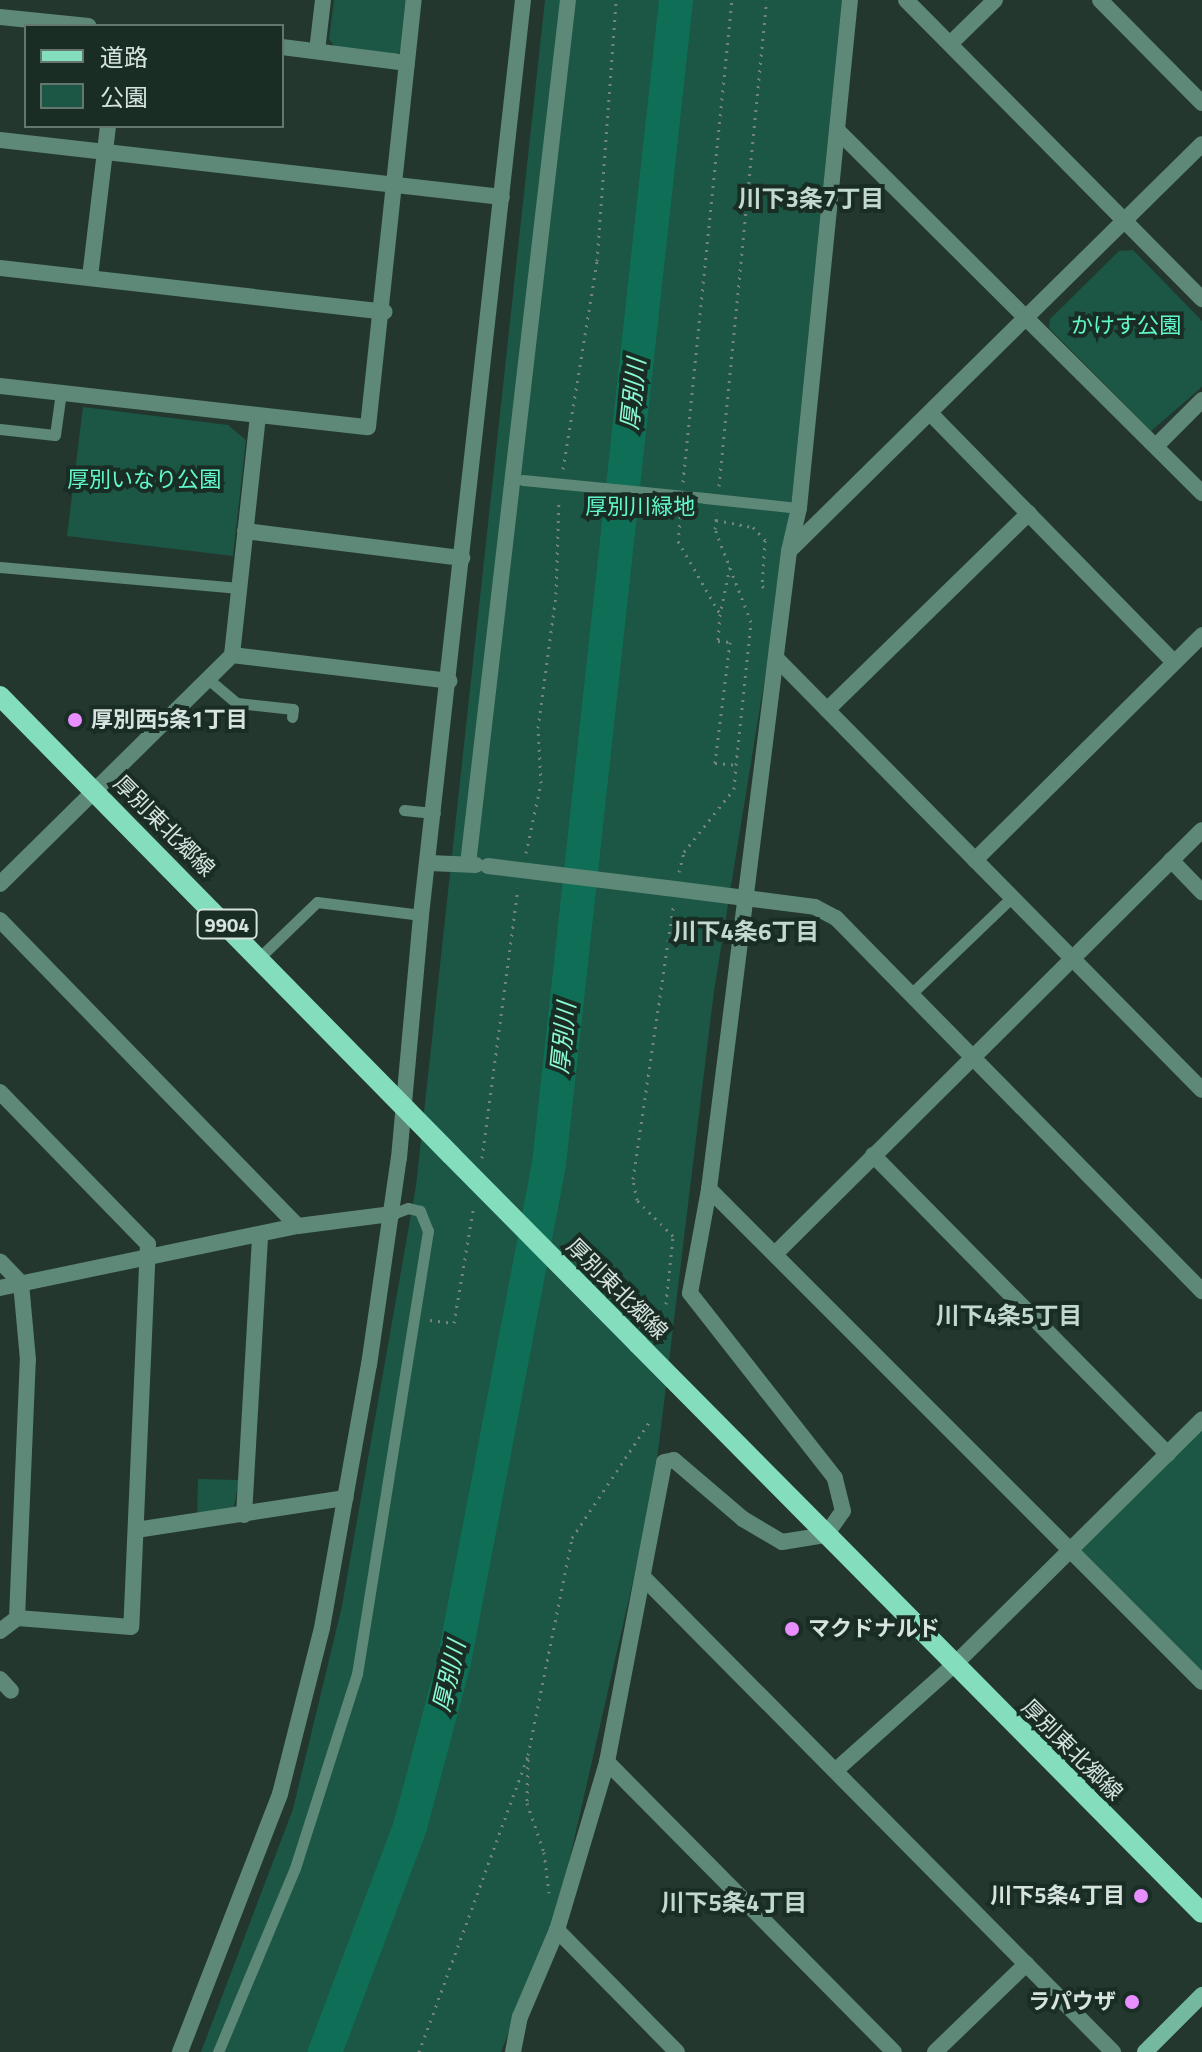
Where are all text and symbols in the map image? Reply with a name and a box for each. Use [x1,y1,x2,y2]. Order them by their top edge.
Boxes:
legend [24,24,284,128]
text: 道路 [100,39,148,75]
text: 公園 [100,79,148,115]
district label: 川下3条7丁目 [738,185,884,213]
park label: かけす公園 [1071,313,1181,339]
water label: 厚別川 [615,357,651,431]
park label: 厚別いなり公園 [67,467,221,493]
park label: 厚別川緑地 [585,494,695,520]
place label: 厚別西5条1丁目 [91,707,248,733]
marker: 厚別西5条1丁目 [66,711,84,729]
street label: 厚別東北郷線 [108,770,220,882]
road number: 9904 [195,908,259,940]
district label: 川下4条6丁目 [673,918,819,946]
water label: 厚別川 [545,1001,581,1075]
street label: 厚別東北郷線 [561,1233,673,1345]
district label: 川下4条5丁目 [936,1302,1082,1330]
place label: マクドナルド [808,1616,940,1642]
marker: マクドナルド [783,1620,801,1638]
water label: 厚別川 [427,1638,471,1714]
street label: 厚別東北郷線 [1016,1694,1128,1806]
place label: 川下5条4丁目 [990,1883,1125,1909]
marker: 川下5条4丁目 [1132,1887,1150,1905]
district label: 川下5条4丁目 [661,1889,807,1917]
place label: ラパウザ [1028,1989,1116,2015]
marker: ラパウザ [1123,1993,1141,2011]

